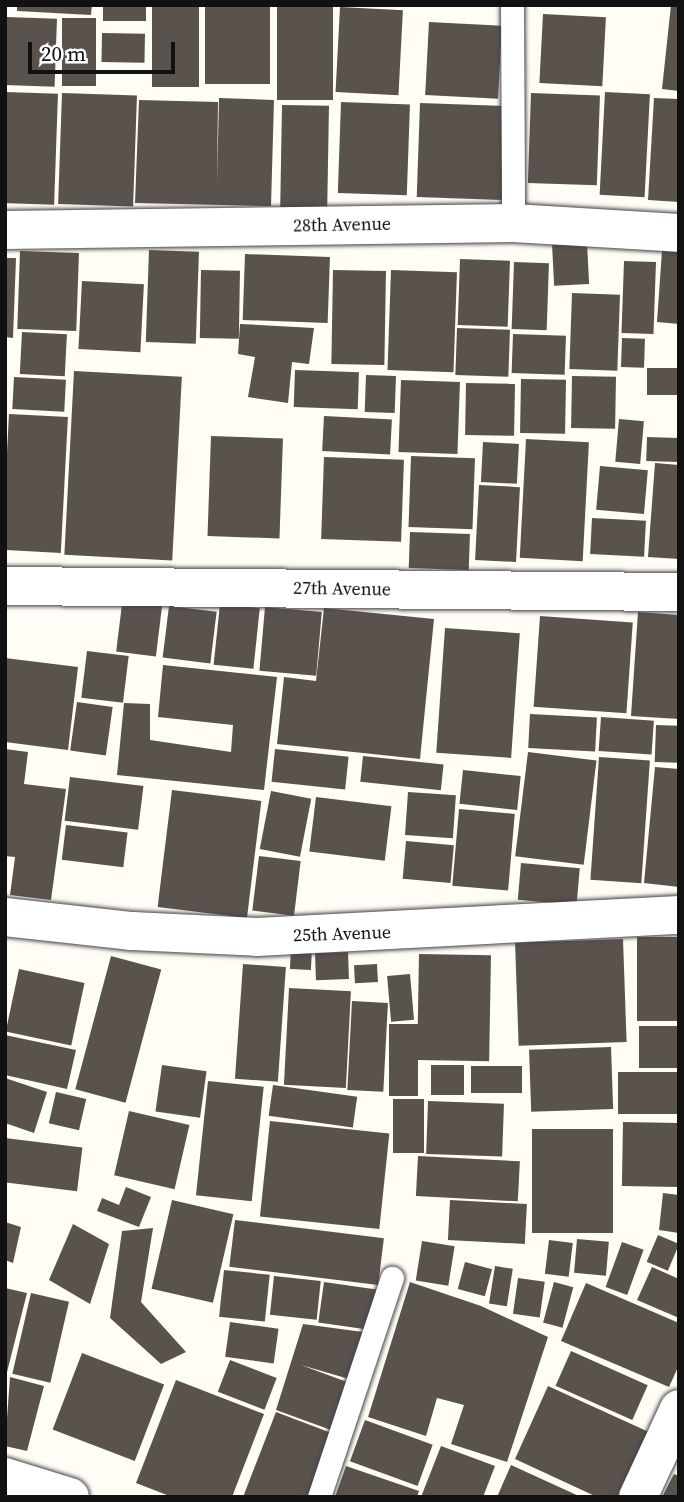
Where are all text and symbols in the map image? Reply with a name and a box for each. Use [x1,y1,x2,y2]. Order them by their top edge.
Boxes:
scale bar [32,28,178,72]
text: 20 m [41,39,86,68]
street label: 28th Avenue [293,213,391,237]
street label: 27th Avenue [293,577,391,601]
street label: 25th Avenue [293,921,391,947]

